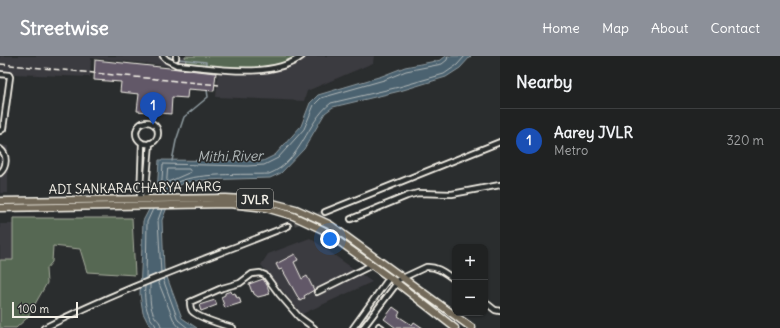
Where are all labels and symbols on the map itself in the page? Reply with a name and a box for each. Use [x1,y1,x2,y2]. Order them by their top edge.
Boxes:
pin: 1 [140,92,166,125]
water label: Mithi River [197,146,265,166]
street label: ADI SANKARACHARYA MARG [49,178,221,198]
road number: JVLR [237,189,273,209]
your location [320,229,340,249]
scale bar [12,300,78,319]

